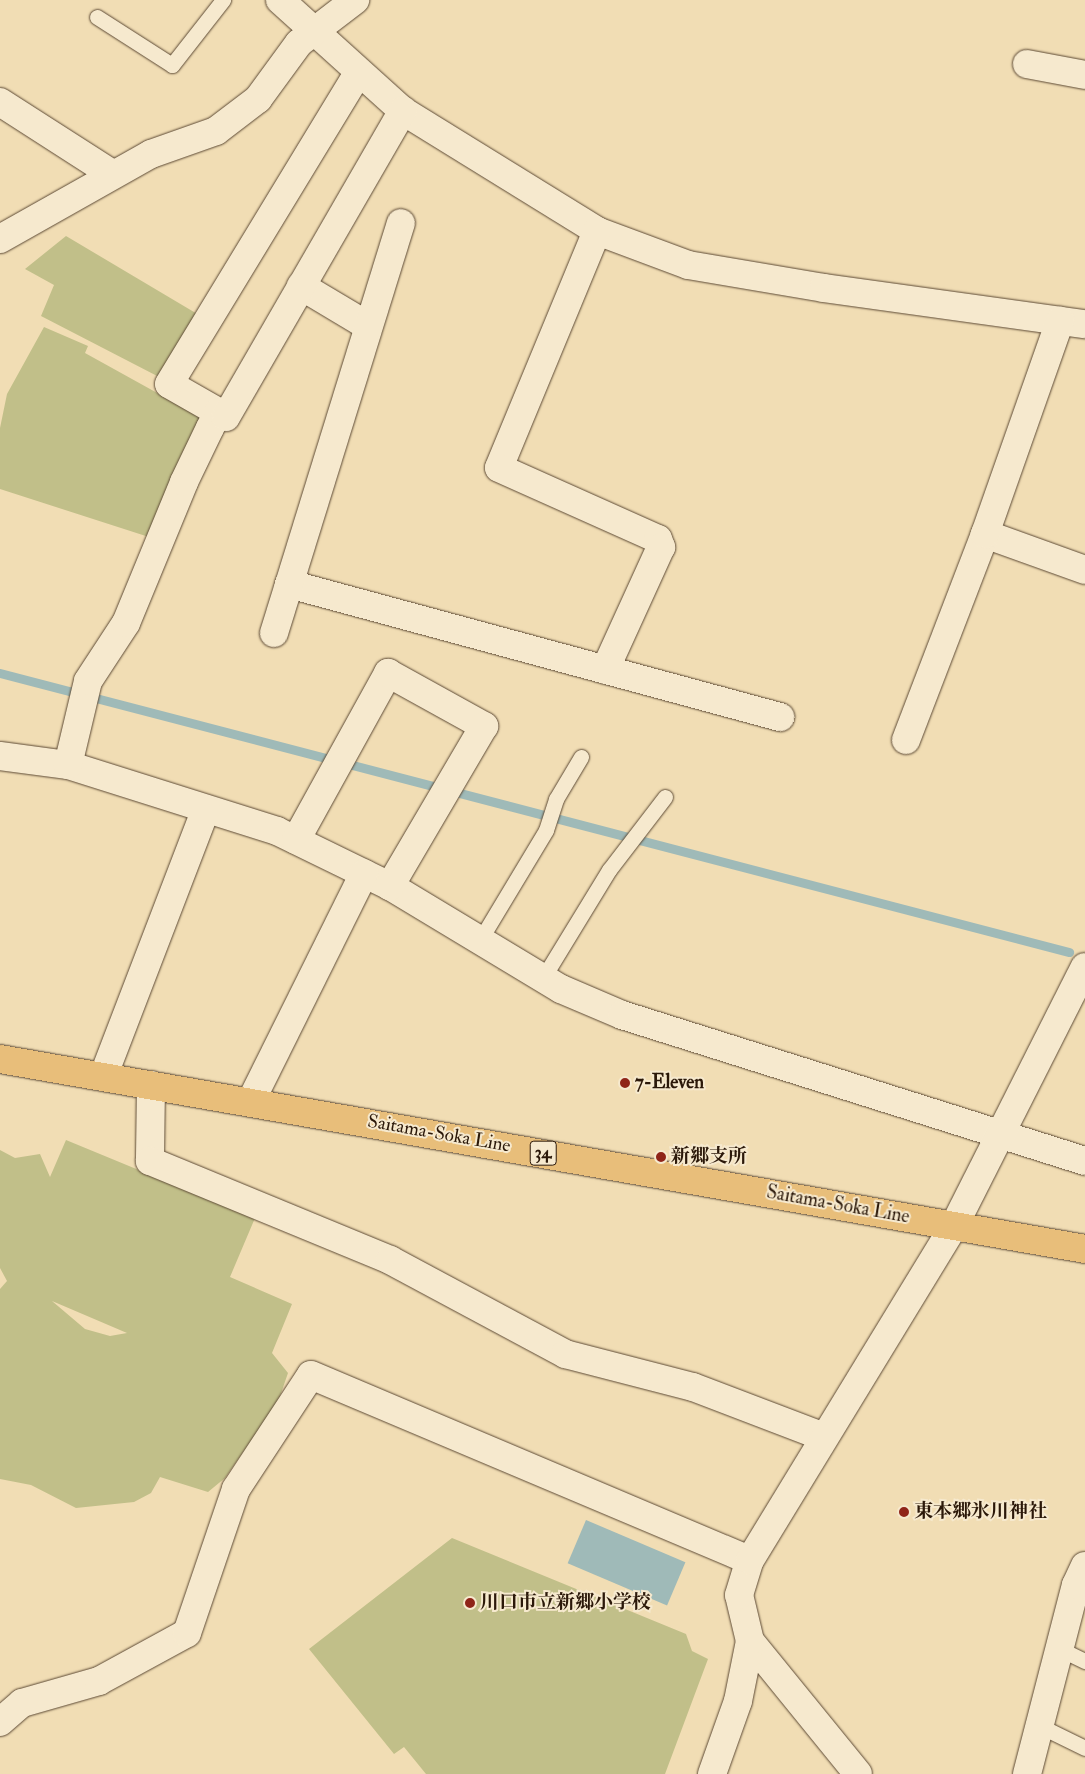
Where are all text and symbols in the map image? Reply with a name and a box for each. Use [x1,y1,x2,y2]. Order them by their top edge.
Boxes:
place label: 7-Eleven [635,1072,704,1094]
marker: 7-Eleven [619,1077,631,1089]
street label: Saitama-Soka Line [366,1110,512,1158]
road number: 34 [529,1138,557,1168]
place label: 新郷支所 [671,1146,747,1168]
marker: 新郷支所 [655,1151,667,1163]
street label: Saitama-Soka Line [765,1181,911,1229]
place label: 東本郷氷川神社 [914,1501,1047,1523]
marker: 東本郷氷川神社 [898,1506,910,1518]
place label: 川口市立新郷小学校 [480,1592,651,1614]
marker: 川口市立新郷小学校 [464,1597,476,1609]

